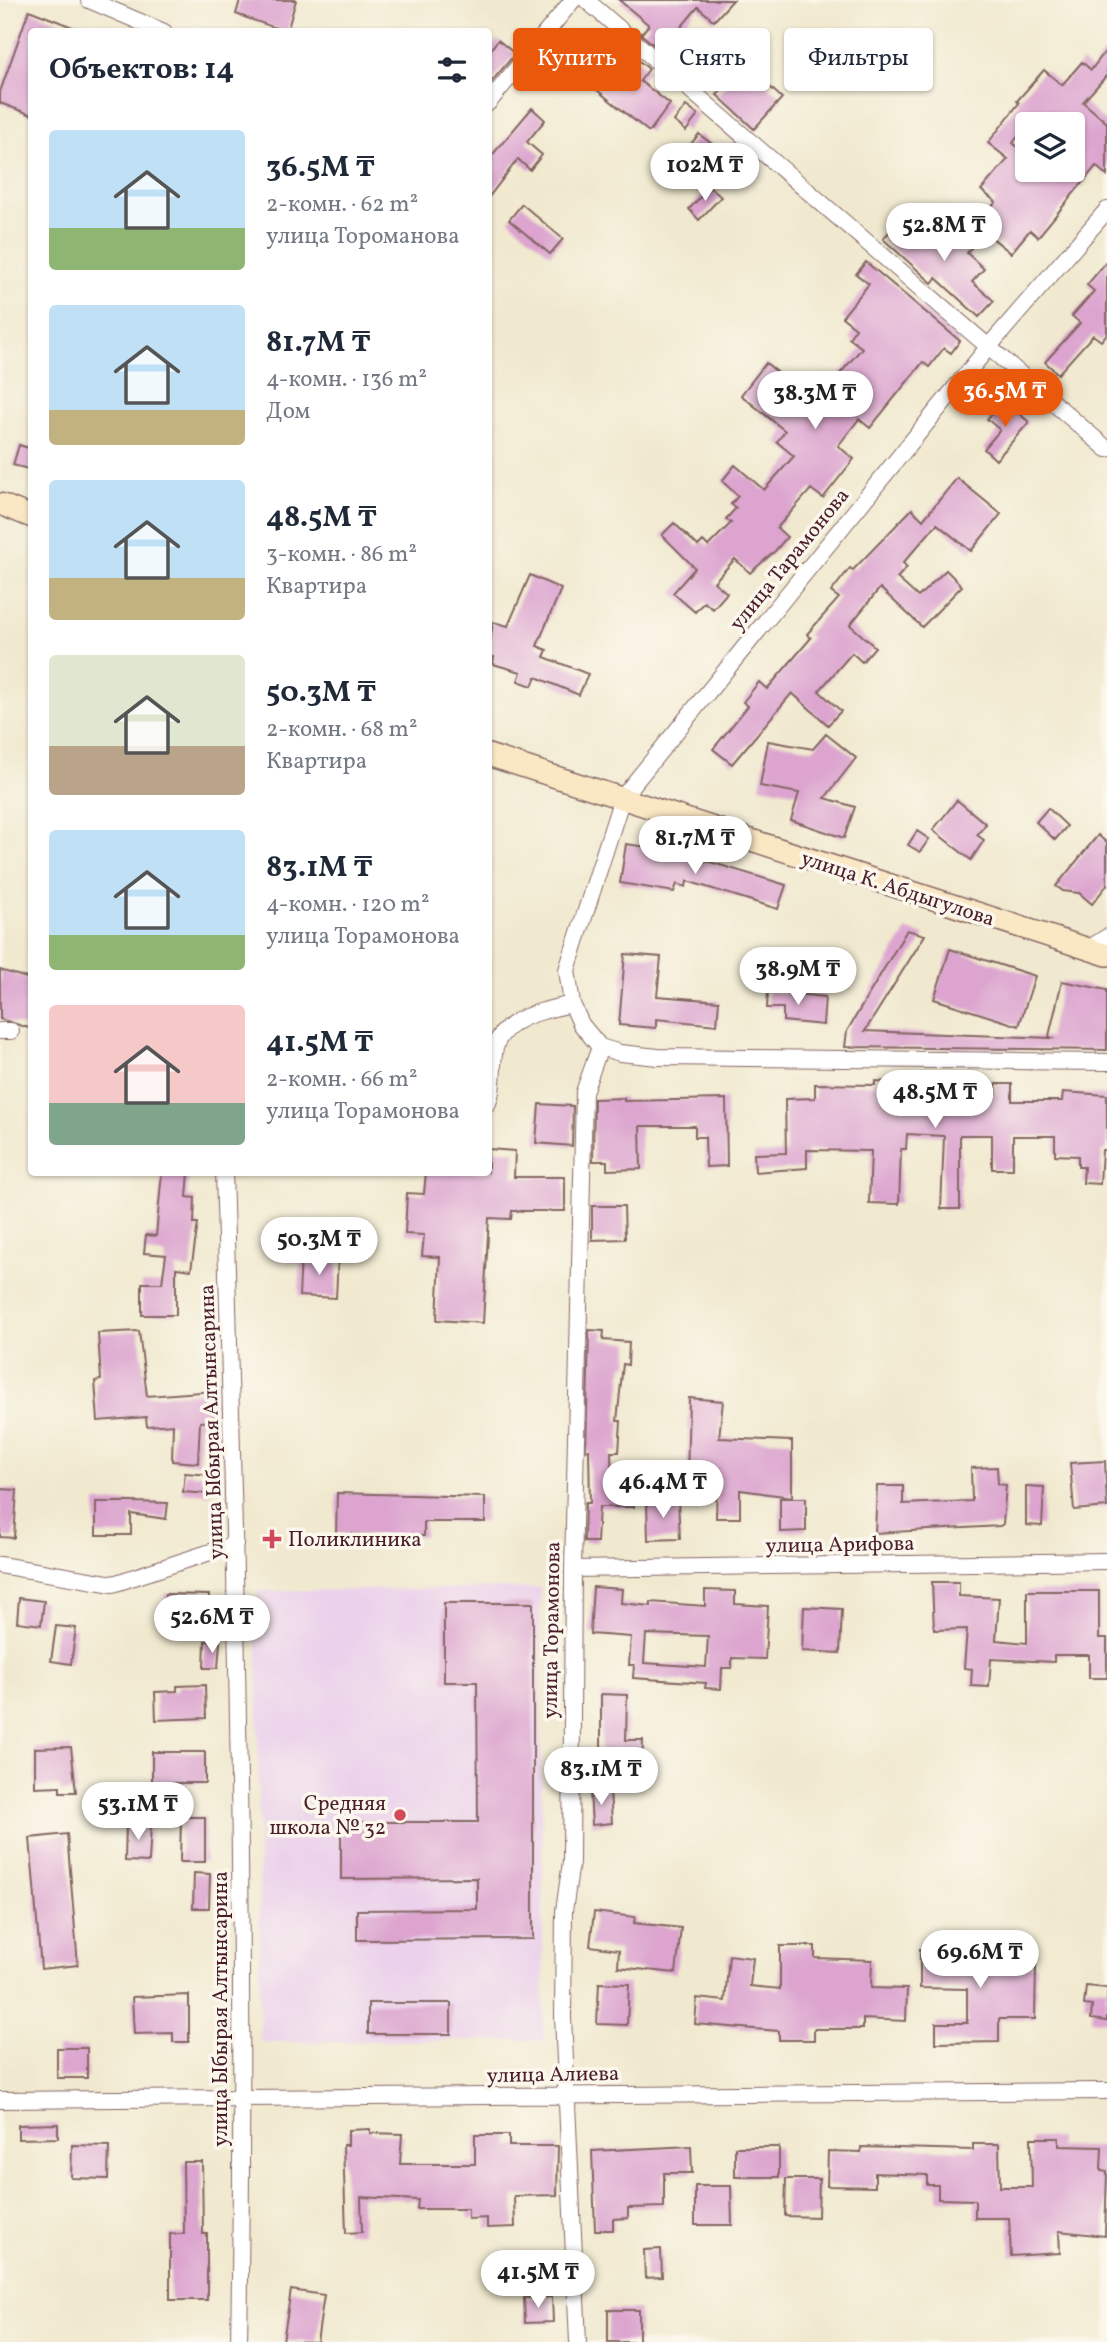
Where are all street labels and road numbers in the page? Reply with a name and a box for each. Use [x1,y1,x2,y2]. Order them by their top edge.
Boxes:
street label: улица Тарамонова [724,482,857,637]
street label: улица К. Абдыгулова [797,844,998,934]
street label: улица Ыбырая Алтынсарина [193,1284,232,1560]
street label: улица Арифова [765,1530,915,1561]
street label: улица Торамонова [536,1541,569,1719]
street label: улица Ыбырая Алтынсарина [207,1871,236,2147]
street label: улица Алиева [486,2060,620,2091]

